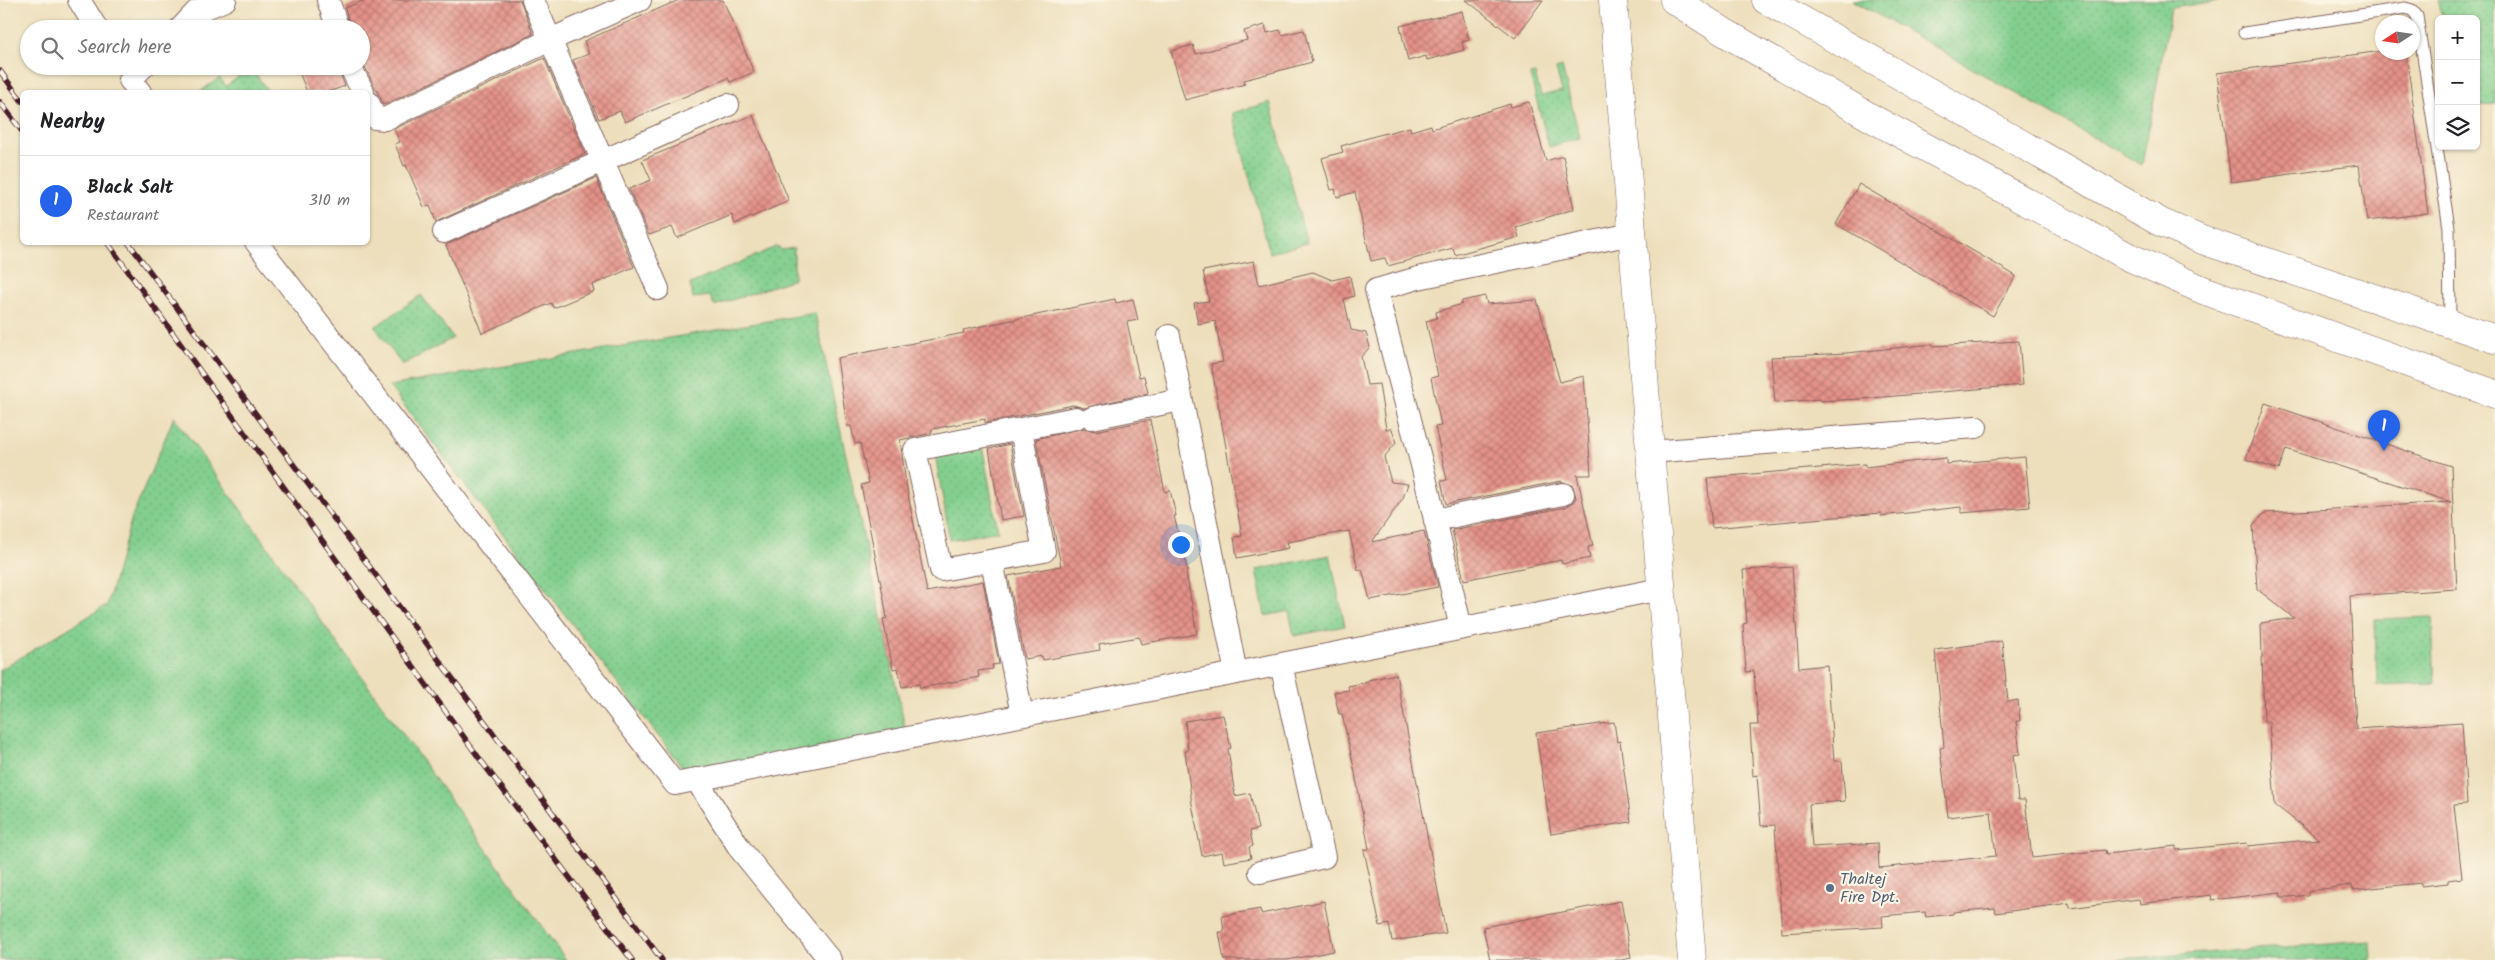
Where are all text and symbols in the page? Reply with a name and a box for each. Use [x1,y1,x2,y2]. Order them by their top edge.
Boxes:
north arrow [2375,15,2420,60]
map controls [2435,15,2480,150]
button: + [2435,15,2480,60]
search box [20,20,370,75]
text: Search here [78,33,172,63]
icon: search [38,34,66,62]
button: − [2435,60,2480,105]
button: layers [2435,105,2480,150]
text: Nearby [40,106,105,139]
text: Black Salt [87,173,173,203]
text: 1 [54,188,58,213]
text: 310 m [309,188,350,213]
text: Restaurant [87,203,159,228]
pin: 1 [2368,410,2400,451]
your location [1168,532,1194,558]
place label: Thaltej Fire Dpt. [1840,867,1899,910]
marker: Thaltej Fire Dpt. [1824,882,1836,894]

